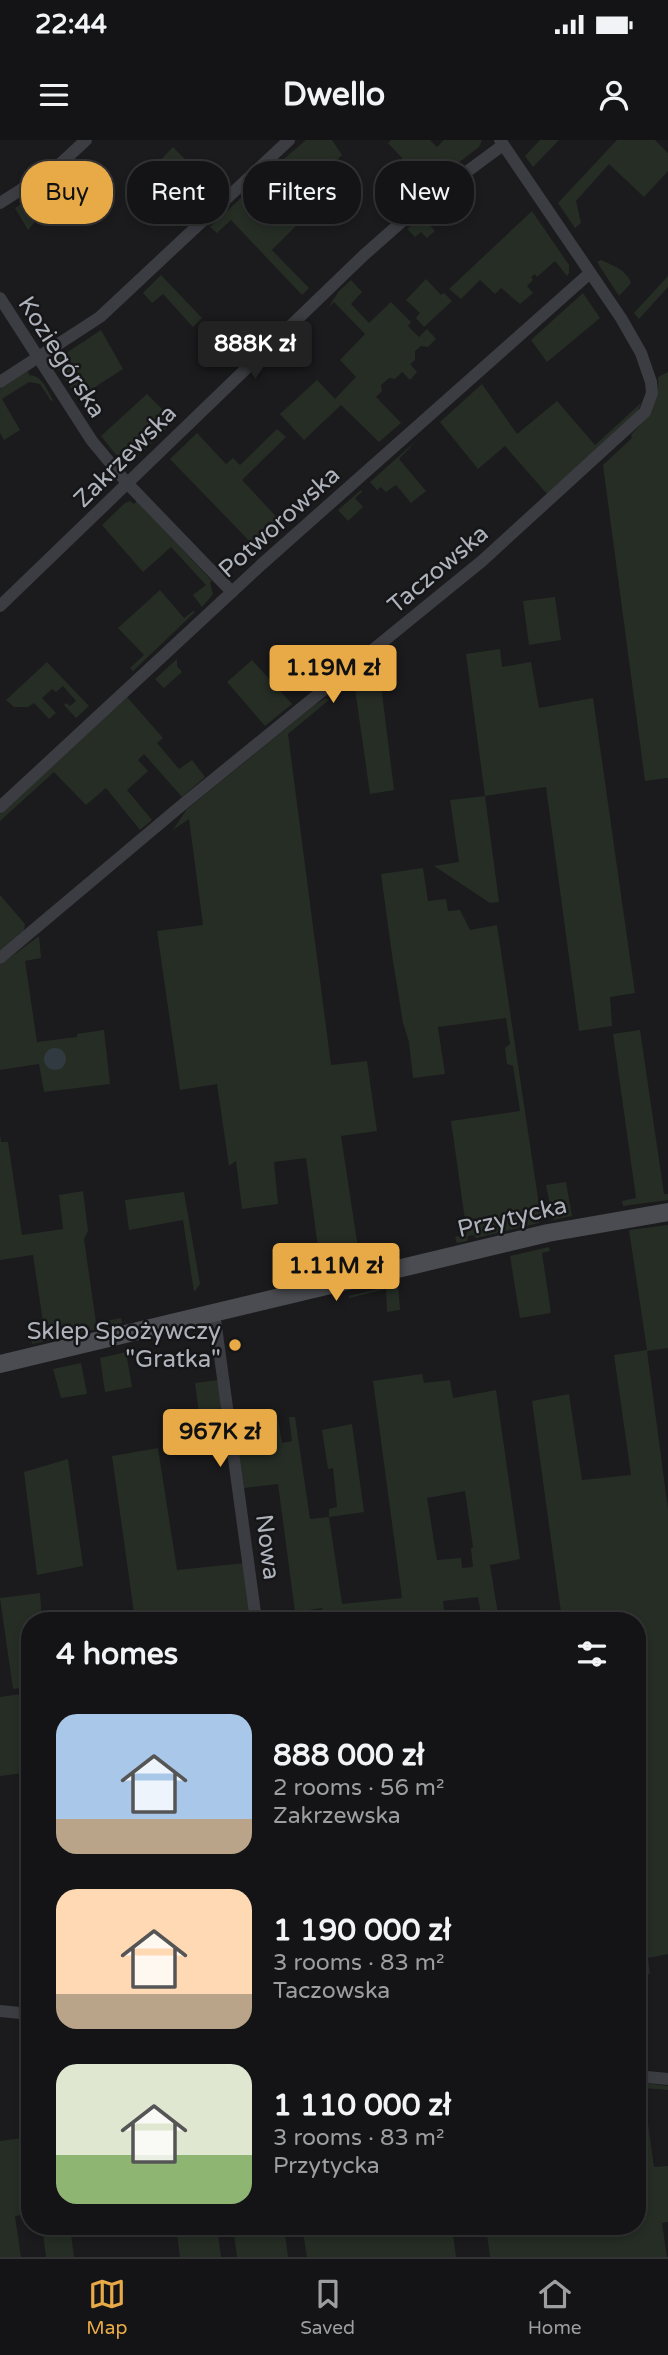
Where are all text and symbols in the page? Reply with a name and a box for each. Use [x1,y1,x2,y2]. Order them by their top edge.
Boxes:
text: 22:44 [35,9,107,40]
icon: menu [35,76,73,114]
text: Dwello [283,76,385,114]
icon: person [595,76,633,114]
chip: Buy [21,161,113,224]
chip: Rent [127,161,229,224]
chip: Filters [243,161,361,224]
chip: New [375,161,474,224]
street label: Koziegórska [12,291,112,423]
pin: 888K zł [190,322,320,381]
text: 888K zł [214,330,296,358]
street label: Zakrzewska [68,399,183,514]
street label: Potworowska [213,460,346,584]
street label: Taczowska [382,519,494,620]
pin: 1.19M zł [261,645,405,705]
text: 1.19M zł [286,654,380,682]
street label: Przytycka [455,1191,570,1244]
pin: 1.11M zł [264,1244,408,1303]
text: 1.11M zł [289,1252,383,1280]
place label: Sklep Spożywczy "Gratka" [27,1317,221,1374]
marker: Sklep Spożywczy "Gratka" [227,1337,243,1353]
pin: 967K zł [155,1410,285,1469]
text: 967K zł [179,1418,261,1446]
street label: Nowa [249,1513,286,1581]
icon: filters [573,1635,611,1673]
text: 4 homes [56,1636,178,1673]
text: 888 000 zł [273,1737,424,1774]
icon: home [112,1742,196,1826]
text: 2 rooms · 56 m² [273,1774,444,1802]
text: Zakrzewska [273,1802,401,1830]
text: 1 190 000 zł [273,1912,451,1949]
icon: home [112,1917,196,2001]
text: 3 rooms · 83 m² [273,1949,444,1977]
text: Taczowska [273,1977,390,2005]
text: 1 110 000 zł [273,2087,451,2124]
icon: home [112,2092,196,2176]
text: 3 rooms · 83 m² [273,2124,444,2152]
text: Przytycka [273,2152,380,2180]
tab: Map [86,2275,127,2339]
tab: Saved [300,2275,355,2339]
tab: Home [528,2275,582,2339]

